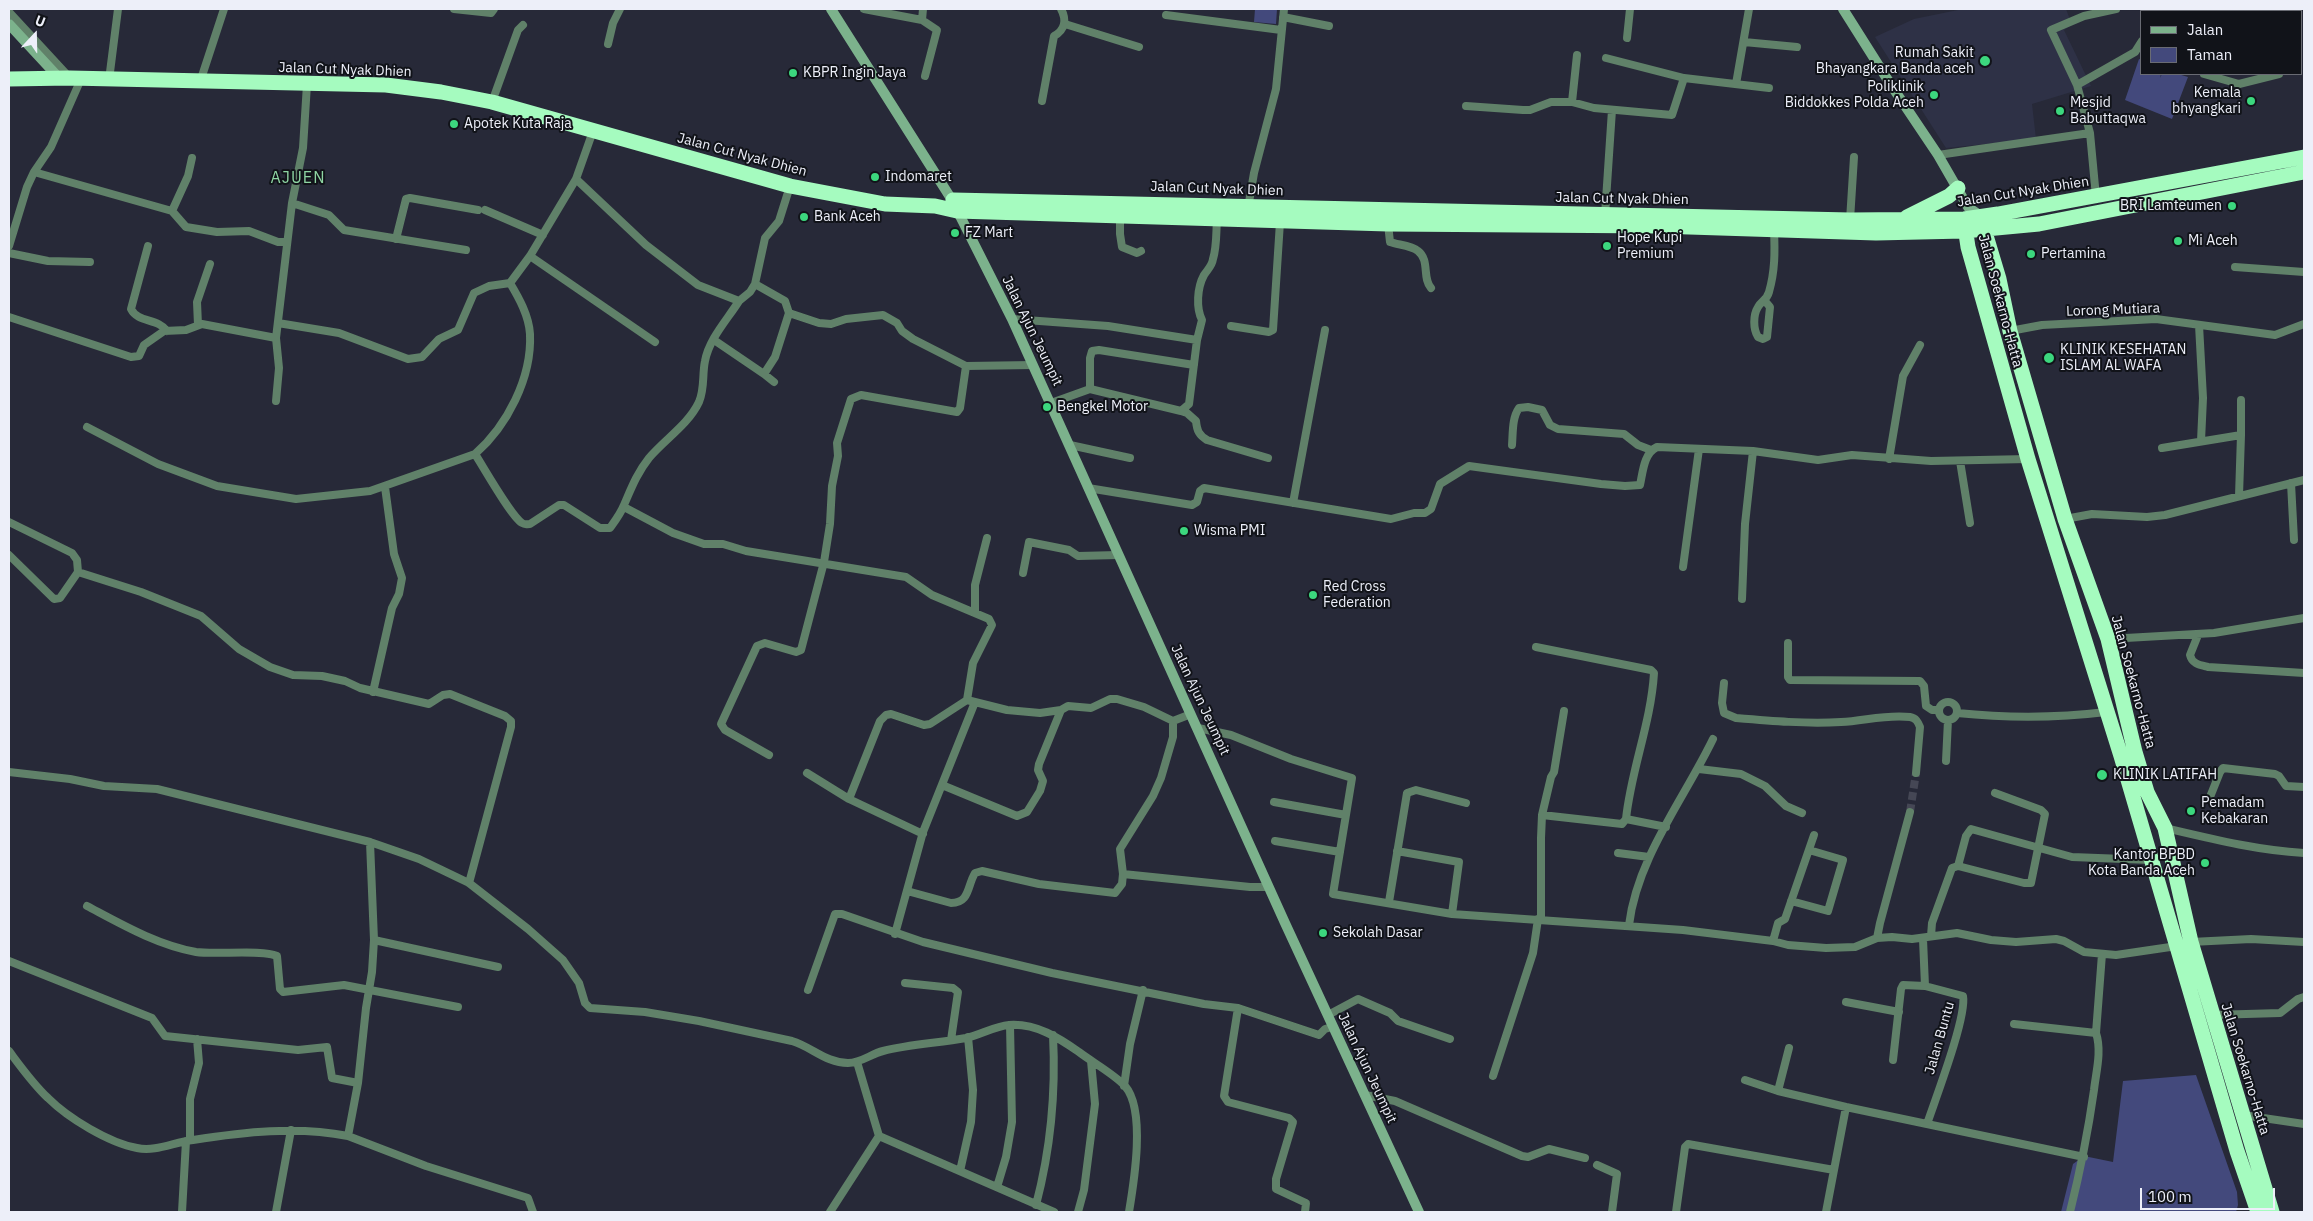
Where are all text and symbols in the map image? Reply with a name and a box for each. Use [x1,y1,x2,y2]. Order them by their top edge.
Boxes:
north arrow [10,10,60,60]
legend [2140,10,2303,75]
text: U [33,11,48,31]
text: Jalan [2187,20,2223,39]
place label: Rumah Sakit Bhayangkara Banda aceh [1816,45,1974,78]
text: Taman [2187,45,2232,64]
marker: Rumah Sakit Bhayangkara Banda aceh [1978,54,1992,68]
street label: Jalan Cut Nyak Dhien [278,59,412,81]
place label: KBPR Ingin Jaya [803,65,906,81]
marker: KBPR Ingin Jaya [787,67,799,79]
place label: Poliklinik Biddokkes Polda Aceh [1785,79,1924,111]
place label: Kemala bhyangkari [2172,85,2241,118]
marker: Poliklinik Biddokkes Polda Aceh [1928,89,1940,101]
place label: Mesjid Babuttaqwa [2070,95,2146,128]
marker: Kemala bhyangkari [2245,95,2257,107]
marker: Mesjid Babuttaqwa [2054,105,2066,117]
place label: Apotek Kuta Raja [464,116,572,132]
marker: Apotek Kuta Raja [448,118,460,130]
street label: Jalan Cut Nyak Dhien [675,130,809,180]
district label: AJUEN [270,168,326,188]
place label: Indomaret [885,169,952,185]
marker: Indomaret [869,171,881,183]
street label: Jalan Cut Nyak Dhien [1956,173,2090,211]
street label: Jalan Cut Nyak Dhien [1150,178,1284,200]
street label: Jalan Cut Nyak Dhien [1555,189,1689,209]
place label: BRI Lamteumen [2120,198,2222,214]
marker: BRI Lamteumen [2226,200,2238,212]
place label: Bank Aceh [814,209,881,225]
marker: Bank Aceh [798,211,810,223]
place label: FZ Mart [965,225,1013,241]
marker: FZ Mart [949,227,961,239]
place label: Hope Kupi Premium [1617,230,1682,262]
street label: Jalan Soekarno-Hatta [1974,233,2026,369]
place label: Mi Aceh [2188,233,2238,249]
marker: Mi Aceh [2172,235,2184,247]
marker: Hope Kupi Premium [1601,240,1613,252]
place label: Pertamina [2041,246,2106,262]
marker: Pertamina [2025,248,2037,260]
street label: Jalan Ajun Jeumpit [998,273,1066,389]
street label: Lorong Mutiara [2066,300,2160,320]
place label: KLINIK KESEHATAN ISLAM AL WAFA [2060,342,2186,374]
marker: KLINIK KESEHATAN ISLAM AL WAFA [2042,351,2056,365]
place label: Bengkel Motor [1057,399,1148,415]
marker: Bengkel Motor [1041,401,1053,413]
place label: Wisma PMI [1194,523,1265,539]
marker: Wisma PMI [1178,525,1190,537]
place label: Red Cross Federation [1323,579,1391,612]
marker: Red Cross Federation [1307,589,1319,601]
street label: Jalan Soekarno-Hatta [2107,614,2159,750]
street label: Jalan Ajun Jeumpit [1167,642,1233,758]
place label: KLINIK LATIFAH [2113,767,2217,783]
marker: KLINIK LATIFAH [2095,768,2109,782]
place label: Pemadam Kebakaran [2201,795,2268,828]
marker: Pemadam Kebakaran [2185,805,2197,817]
place label: Kantor BPBD Kota Banda Aceh [2088,847,2195,880]
marker: Kantor BPBD Kota Banda Aceh [2199,857,2211,869]
place label: Sekolah Dasar [1333,925,1423,941]
marker: Sekolah Dasar [1317,927,1329,939]
street label: Jalan Buntu [1922,1000,1958,1076]
street label: Jalan Soekarno-Hatta [2217,1001,2273,1137]
street label: Jalan Ajun Jeumpit [1334,1010,1400,1126]
scale bar [2143,1178,2278,1210]
text: 100 m [2148,1187,2192,1206]

